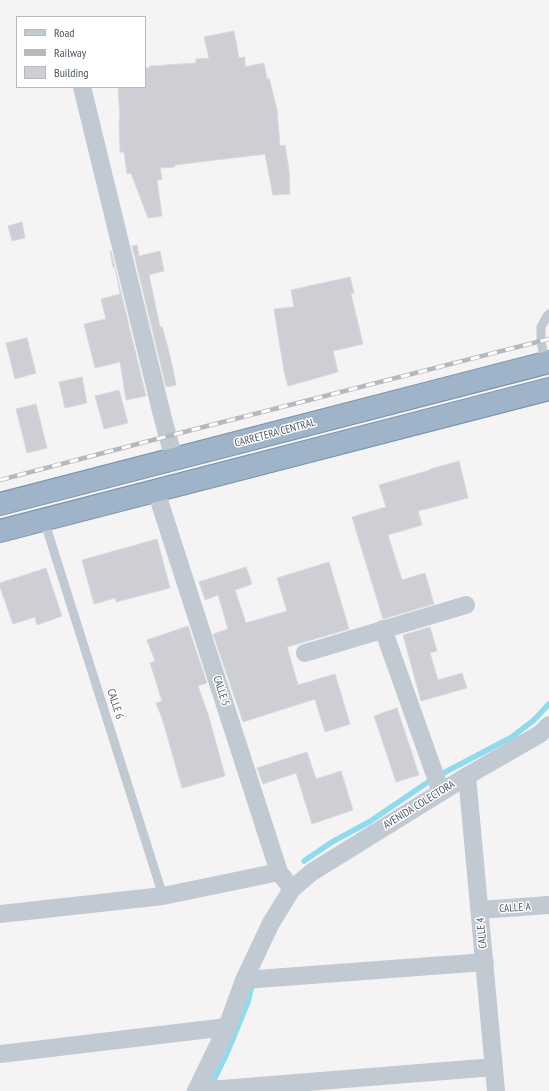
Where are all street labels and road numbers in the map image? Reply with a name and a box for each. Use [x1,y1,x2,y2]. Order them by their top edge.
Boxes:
street label: CARRETERA CENTRAL [233,416,317,450]
street label: CALLE 5 [210,674,232,708]
street label: CALLE 6 [104,687,126,721]
street label: AVENIDA COLECTORA [381,778,457,832]
street label: CALLE A [499,900,531,916]
street label: CALLE 4 [474,917,490,949]

